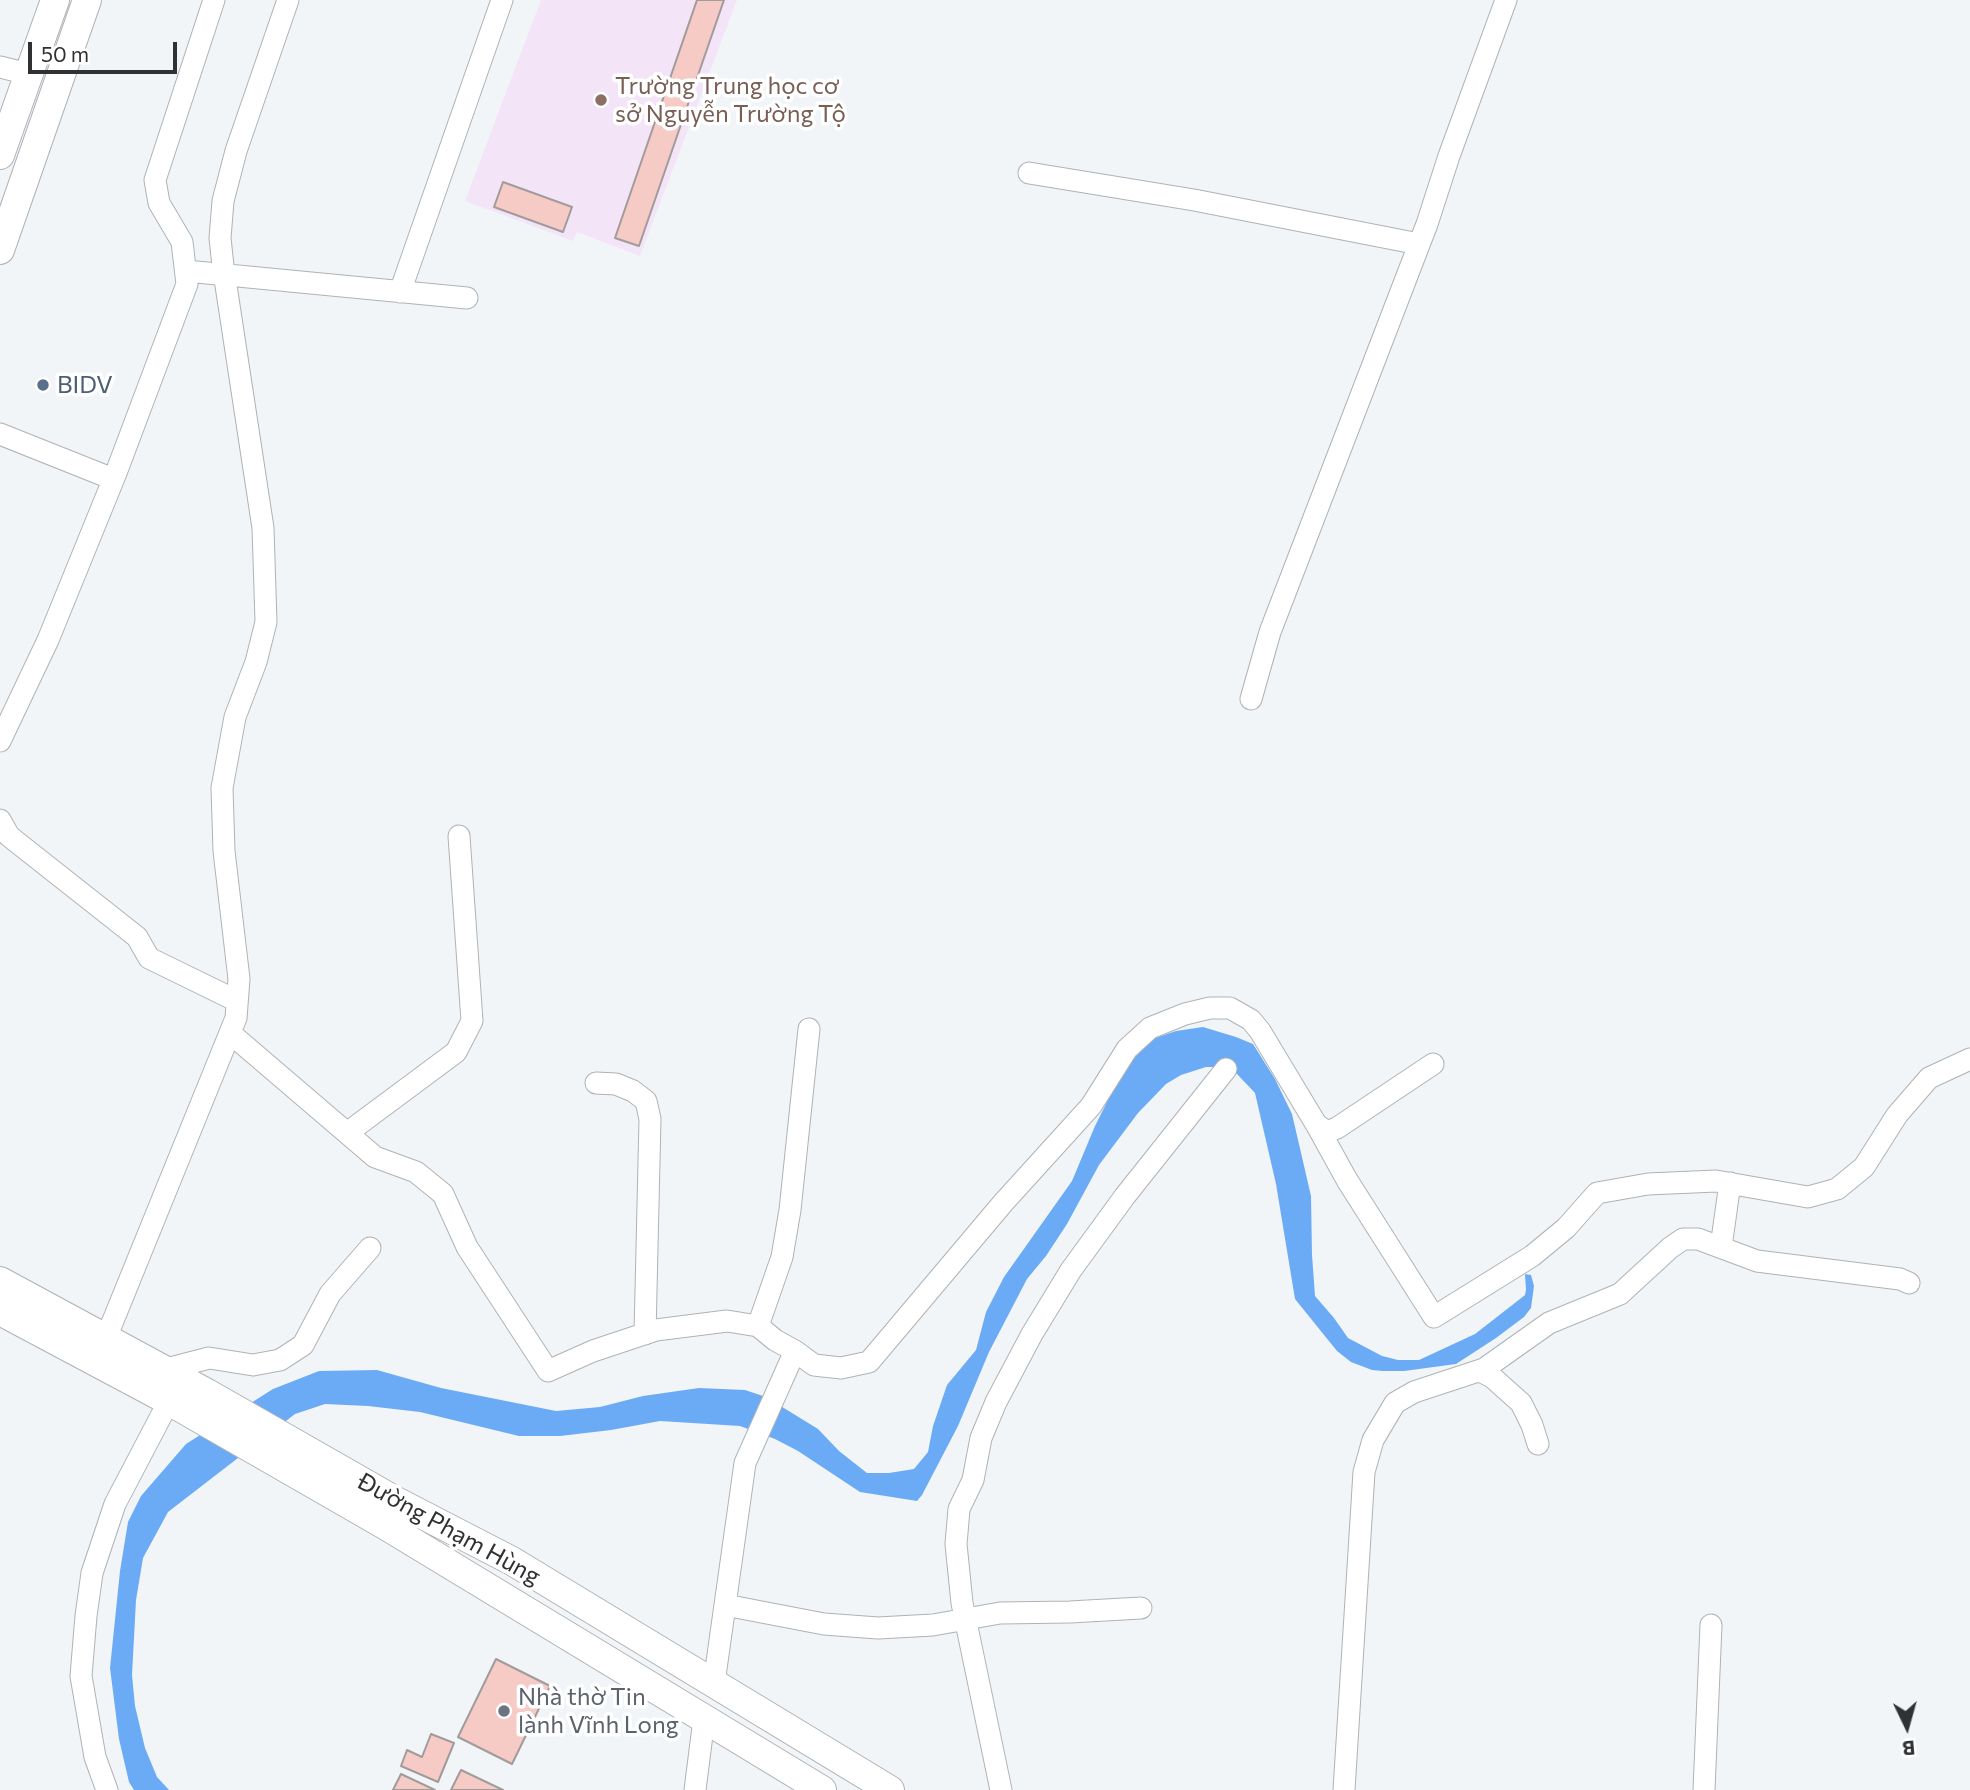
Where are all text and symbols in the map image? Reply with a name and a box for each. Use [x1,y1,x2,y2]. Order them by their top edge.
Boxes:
scale bar [32,28,180,72]
text: 50 m [41,41,89,66]
place label: Trường Trung học cơ sở Nguyễn Trường Tộ [615,72,846,128]
marker: Trường Trung học cơ sở Nguyễn Trường Tộ [593,92,609,108]
place label: BIDV [57,371,113,399]
marker: BIDV [35,377,51,393]
street label: Đường Phạm Hùng [353,1467,545,1591]
place label: Nhà thờ Tin lành Vĩnh Long [518,1683,679,1739]
north arrow [1872,1692,1942,1762]
marker: Nhà thờ Tin lành Vĩnh Long [496,1703,512,1719]
text: B [1902,1736,1916,1760]

